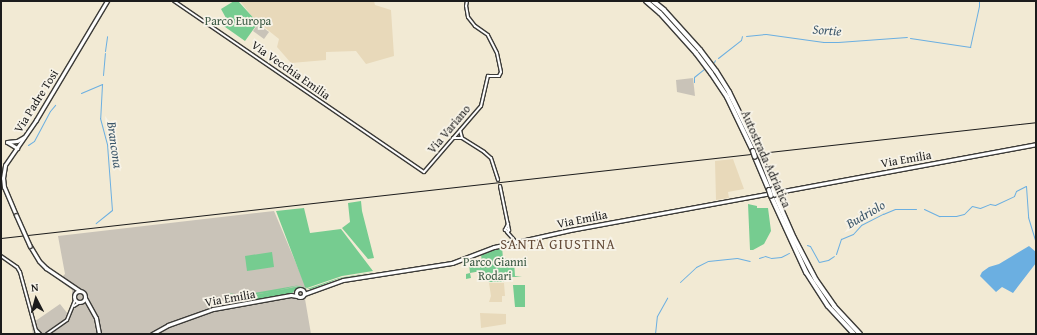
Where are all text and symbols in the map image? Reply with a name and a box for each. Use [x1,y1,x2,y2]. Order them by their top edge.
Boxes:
park label: Parco Europa [205,14,271,28]
water label: Sortie [812,22,842,40]
street label: Via Vecchia Emilia [249,37,333,103]
street label: Via Padre Tosi [11,67,61,135]
street label: Via Variano [424,102,474,156]
street label: Autostrada Adriatica [738,108,794,210]
water label: Brancona [103,121,125,169]
street label: Via Emilia [880,147,932,171]
water label: Budriolo [844,198,888,232]
street label: Via Emilia [555,207,609,231]
district label: SANTA GIUSTINA [500,236,616,252]
park label: Parco Gianni Rodari [463,255,527,283]
north arrow [16,279,56,319]
text: N [30,279,39,295]
street label: Via Emilia [204,286,256,310]

